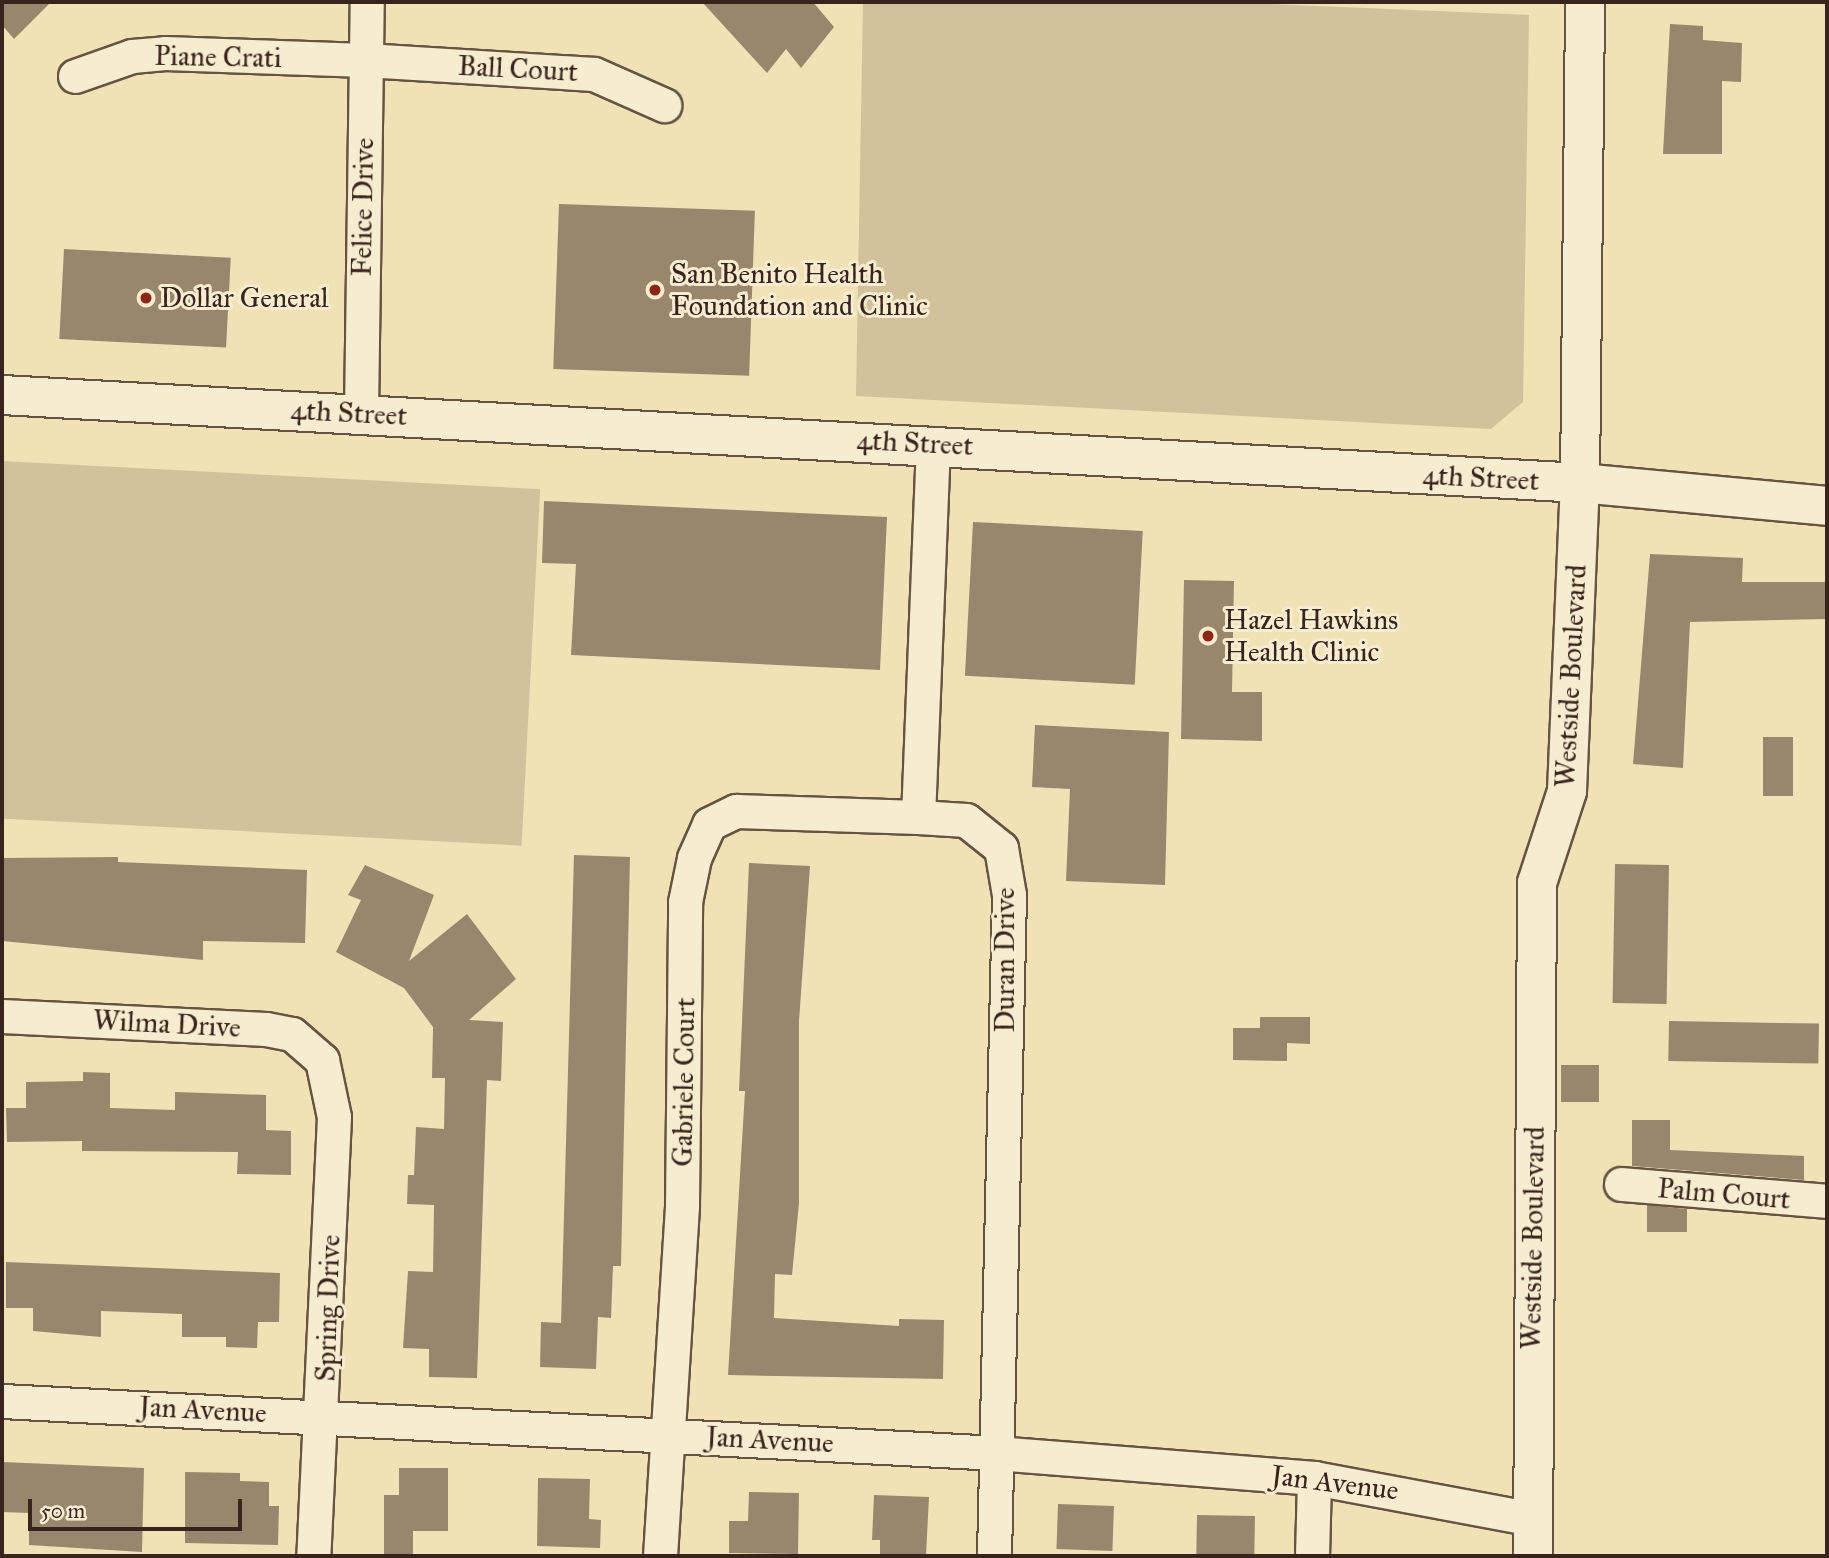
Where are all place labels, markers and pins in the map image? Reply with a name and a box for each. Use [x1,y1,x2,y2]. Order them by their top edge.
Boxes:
place label: San Benito Health Foundation and Clinic [671,257,928,323]
marker: San Benito Health Foundation and Clinic [645,280,665,300]
place label: Dollar General [160,281,329,315]
marker: Dollar General [138,290,154,306]
place label: Hazel Hawkins Health Clinic [1224,603,1398,669]
marker: Hazel Hawkins Health Clinic [1198,626,1218,646]

